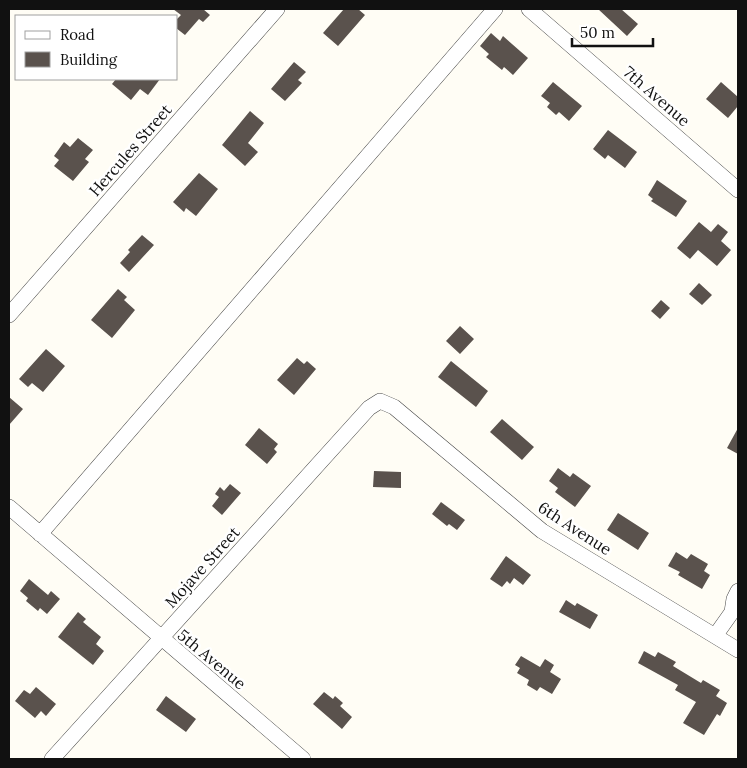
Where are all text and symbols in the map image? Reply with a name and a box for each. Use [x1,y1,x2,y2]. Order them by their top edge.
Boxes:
legend [15,15,178,80]
scale bar [572,15,653,47]
text: 50 m [580,23,615,42]
text: Road [60,25,95,44]
text: Building [60,50,118,69]
street label: 7th Avenue [620,62,695,131]
street label: Hercules Street [85,99,176,200]
street label: 6th Avenue [535,497,616,559]
street label: Mojave Street [160,522,244,612]
street label: 5th Avenue [174,625,250,694]

